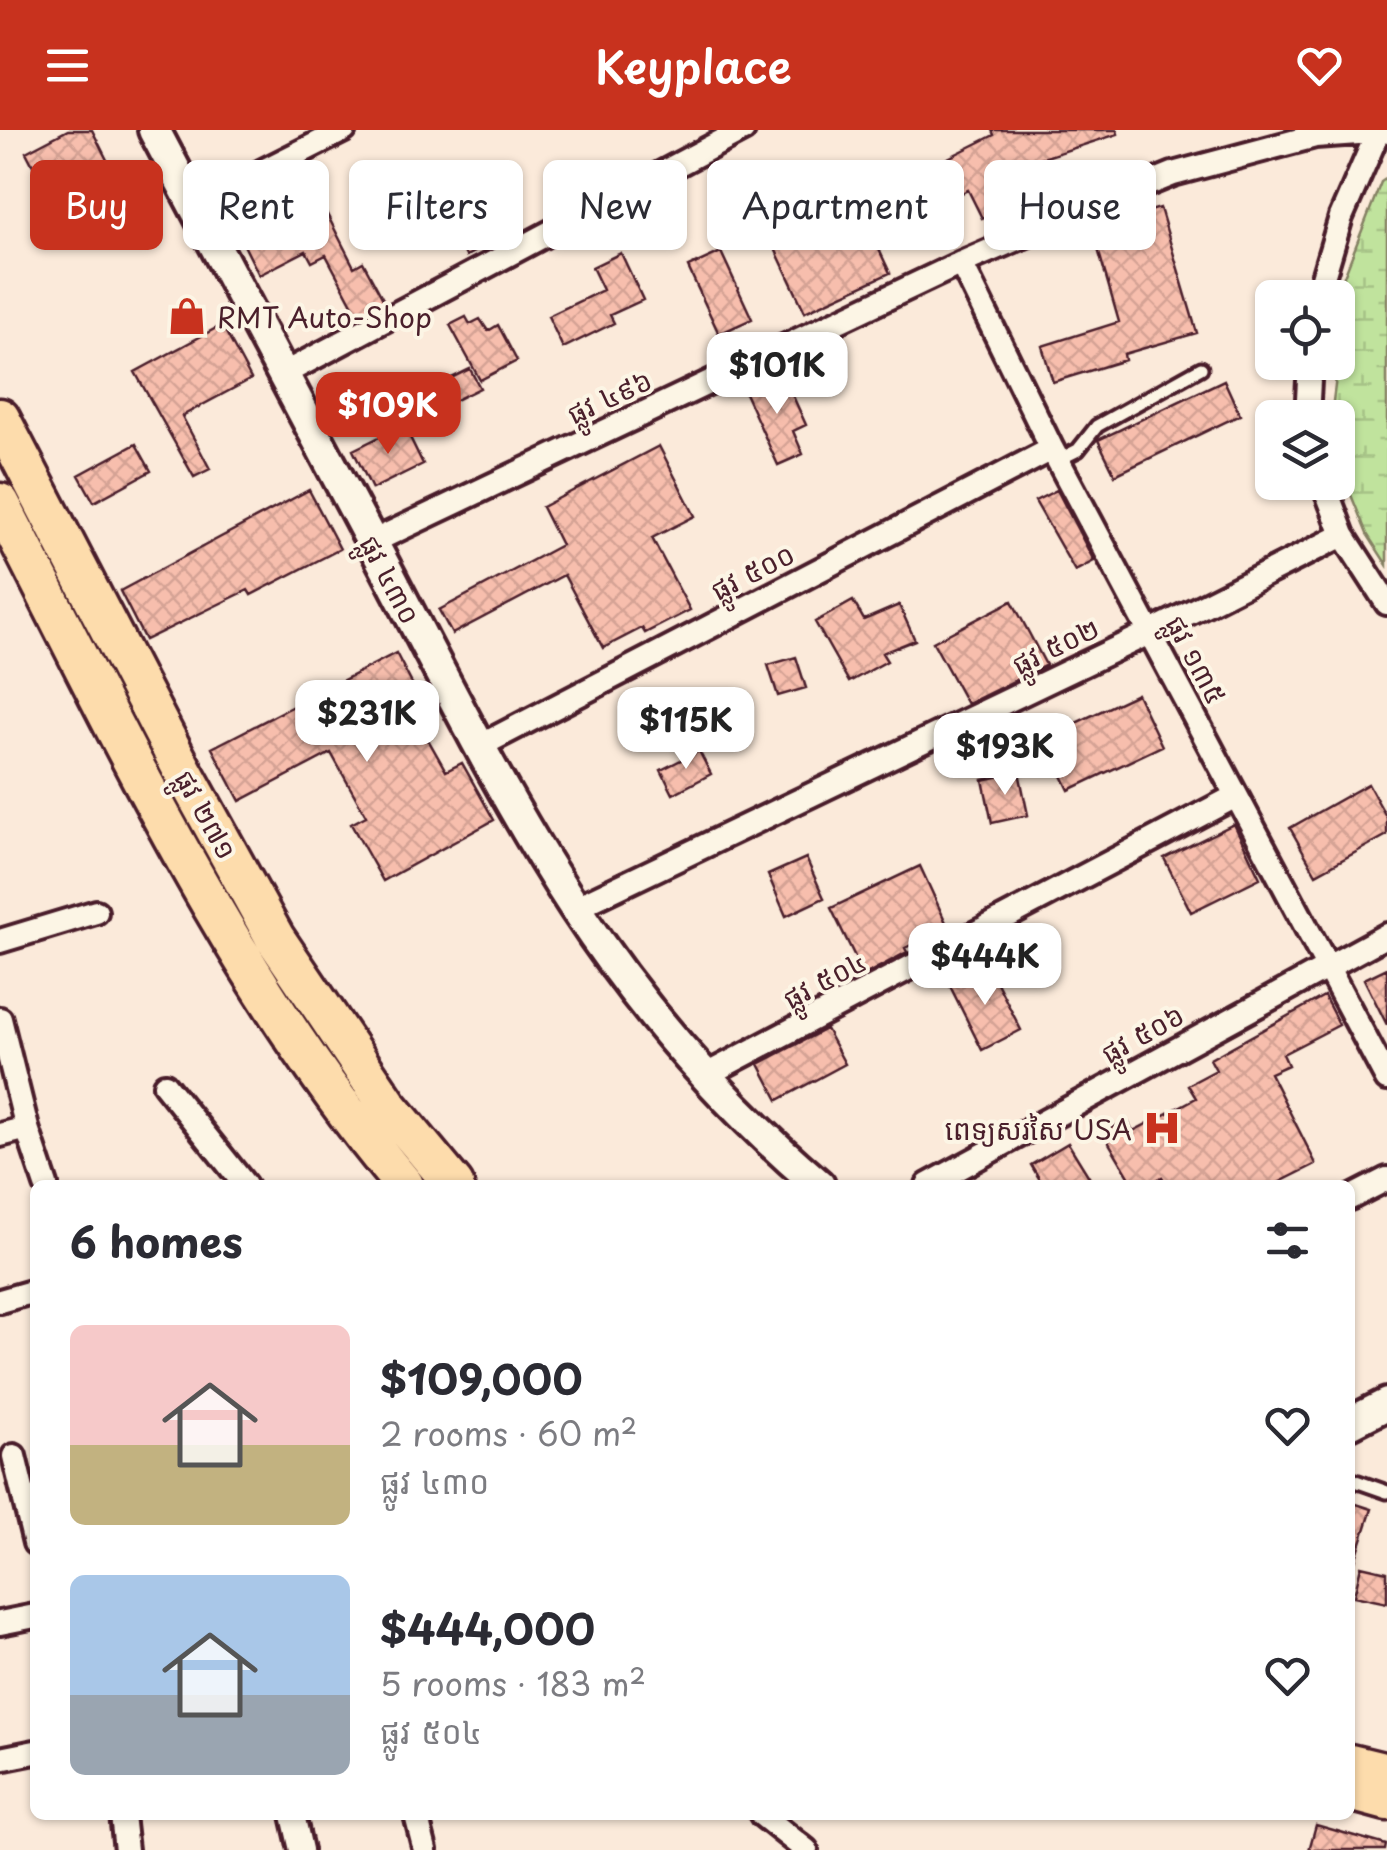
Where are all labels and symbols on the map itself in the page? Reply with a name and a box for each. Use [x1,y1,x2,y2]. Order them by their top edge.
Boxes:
shop icon: RMT Auto-Shop [166,295,208,337]
place label: RMT Auto-Shop [217,295,432,338]
pin: $101K [707,332,847,417]
street label: ផ្លូវ ៤៩៦ [559,358,661,439]
pin: $109K [318,372,458,457]
street label: ផ្លូវ ៤៣០ [345,527,432,634]
street label: ផ្លូវ ៥០០ [702,532,804,615]
street label: ផ្លូវ ៥០២ [1004,605,1108,689]
street label: ផ្លូវ ១៣៥ [1151,607,1238,714]
pin: $231K [297,680,437,765]
pin: $115K [616,687,756,772]
pin: $193K [935,713,1075,798]
street label: ផ្លូវ ២៧១ [160,761,249,869]
pin: $444K [915,923,1055,1008]
street label: ផ្លូវ ៥០៤ [774,939,876,1024]
street label: ផ្លូវ ៥០៦ [1092,993,1194,1078]
place label: ពេទ្យសរសៃ USA [945,1107,1132,1150]
hospital icon: ពេទ្យសរសៃ USA [1141,1107,1183,1149]

